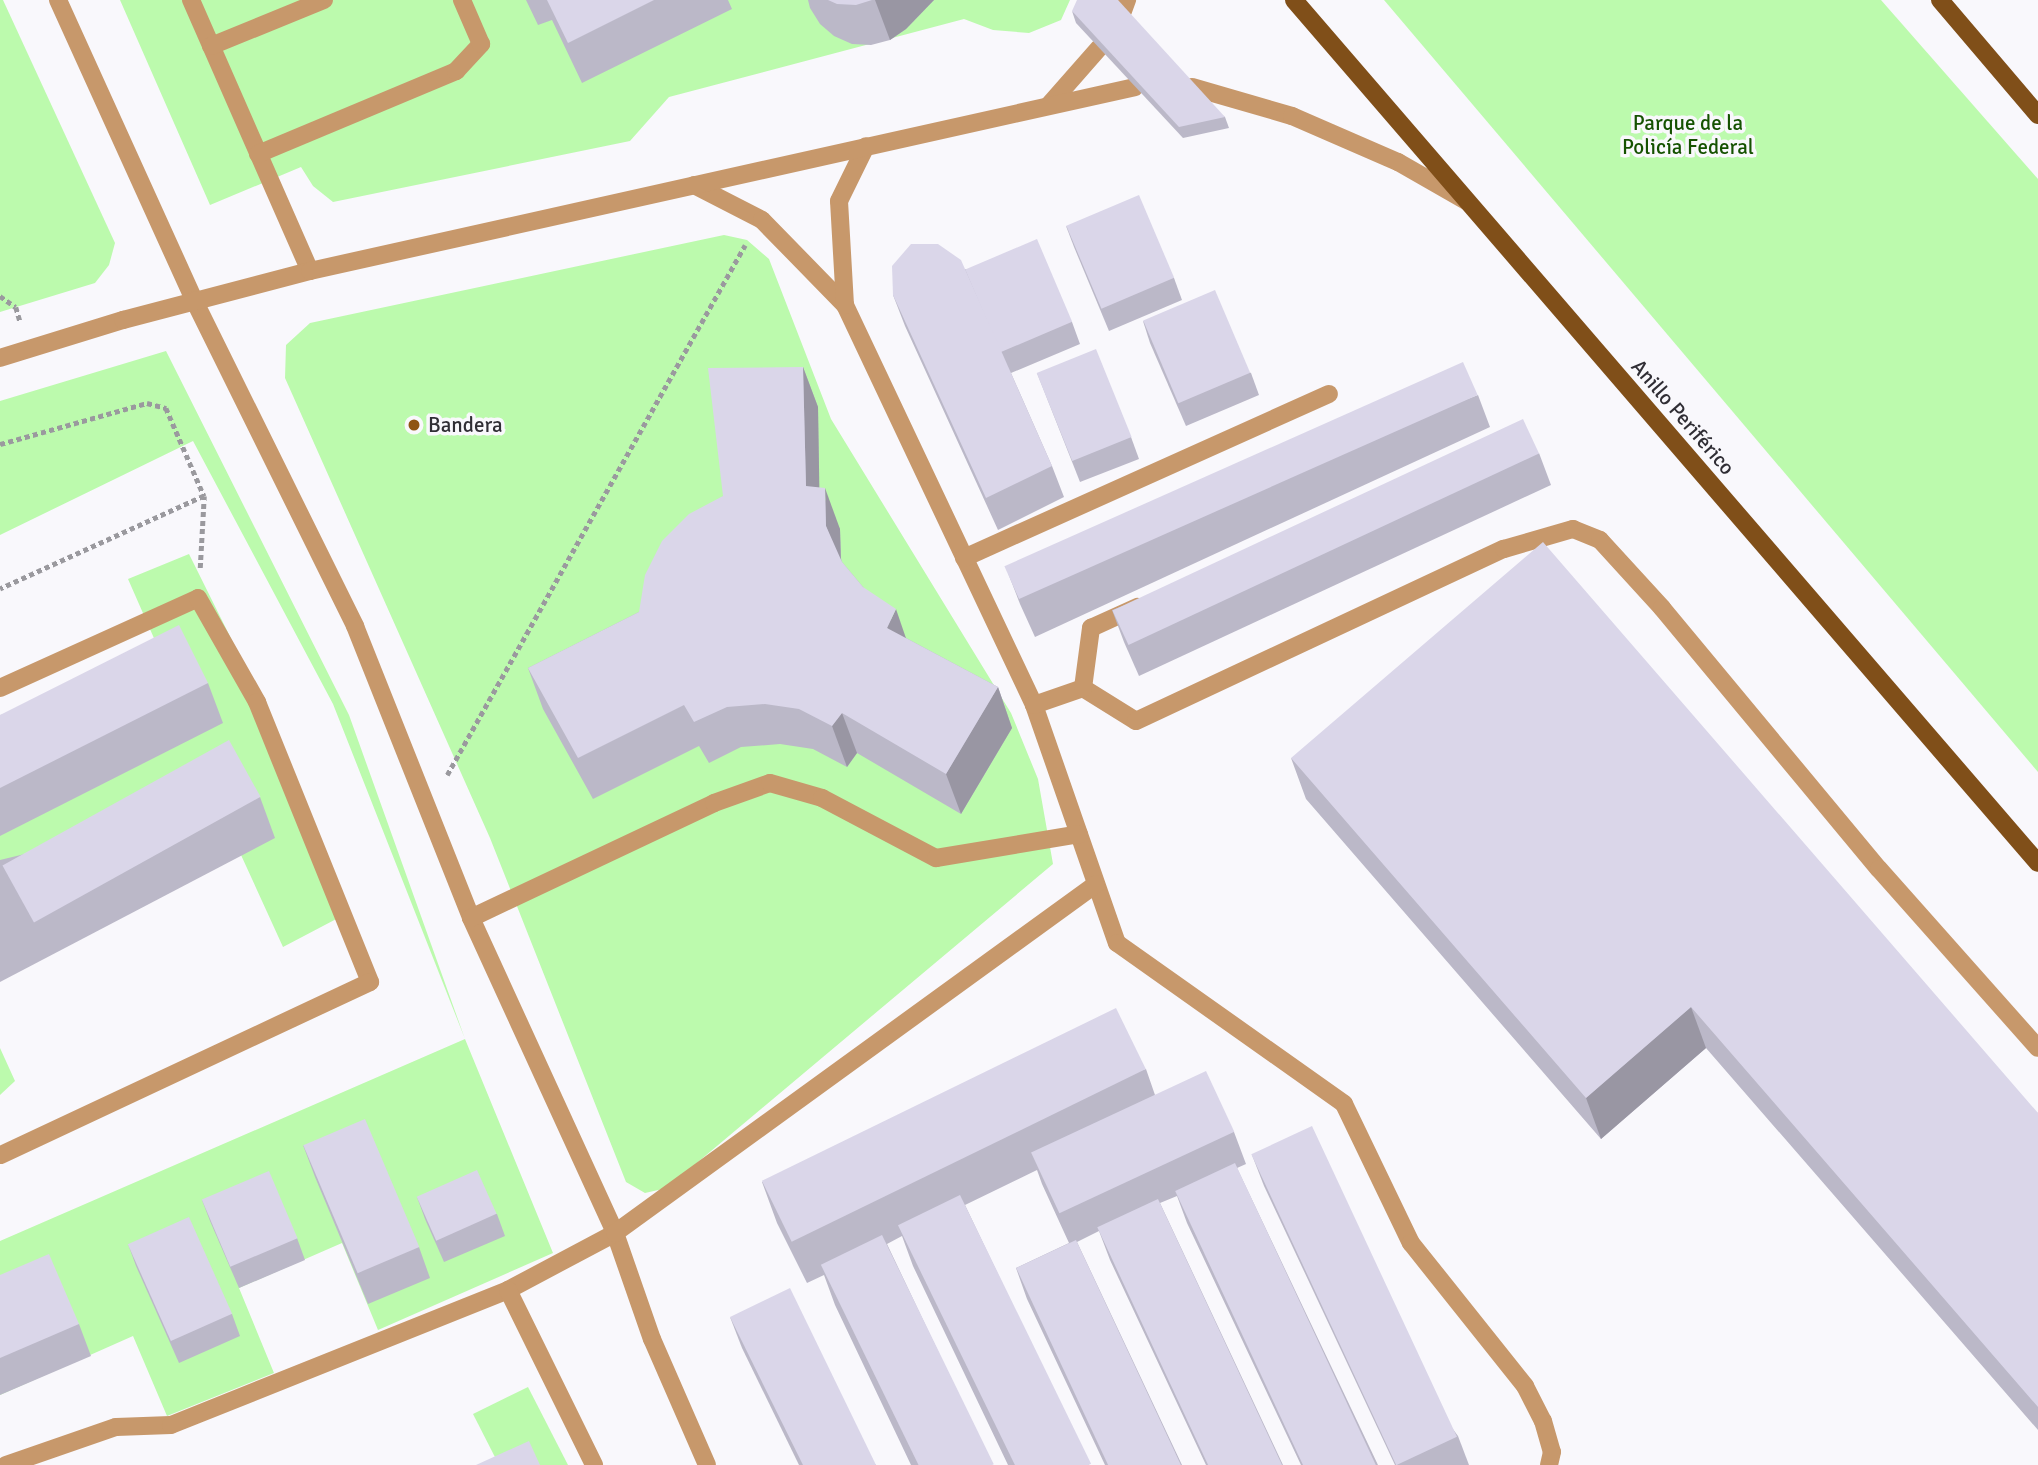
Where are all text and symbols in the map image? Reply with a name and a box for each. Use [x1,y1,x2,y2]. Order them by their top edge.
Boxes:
park label: Parque de la Policía Federal [1622,110,1754,160]
street label: Anillo Periférico [1626,354,1740,480]
place label: Bandera [428,412,503,438]
marker: Bandera [406,417,422,433]

